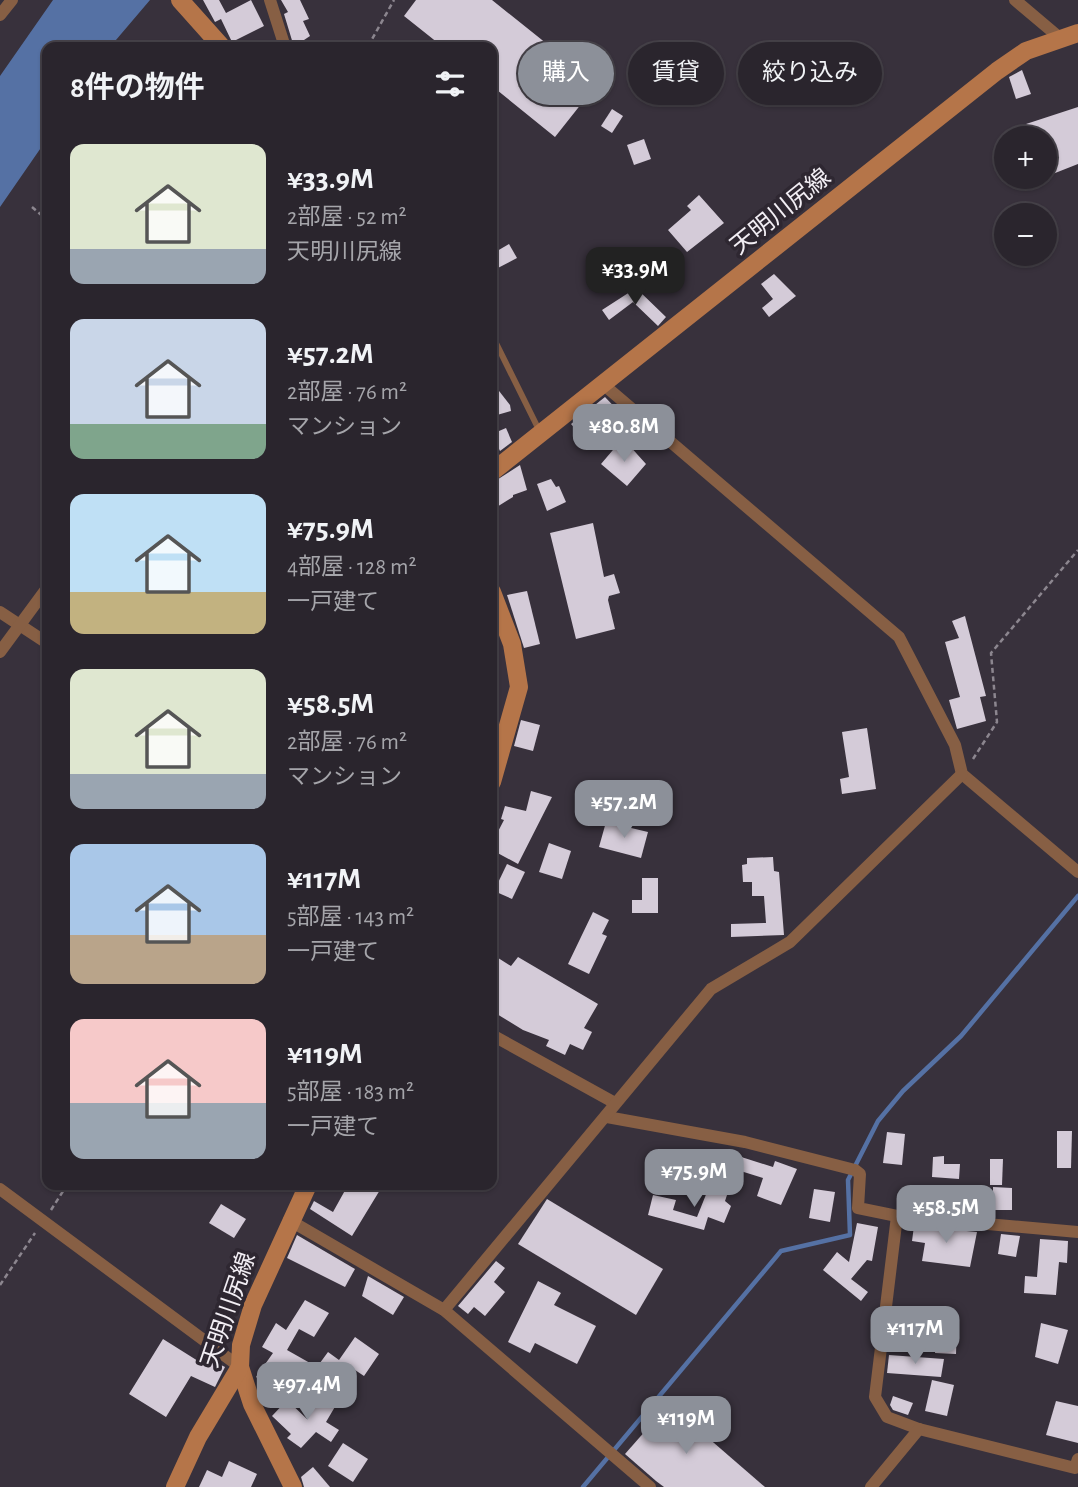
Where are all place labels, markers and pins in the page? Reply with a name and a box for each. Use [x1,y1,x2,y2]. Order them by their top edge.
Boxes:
pin: ¥33.9M [578,247,692,307]
pin: ¥80.8M [567,405,681,464]
pin: ¥57.2M [567,780,681,840]
pin: ¥75.9M [637,1150,751,1209]
pin: ¥58.5M [889,1186,1003,1245]
pin: ¥117M [866,1306,964,1366]
pin: ¥97.4M [250,1362,364,1422]
pin: ¥119M [637,1396,735,1456]

